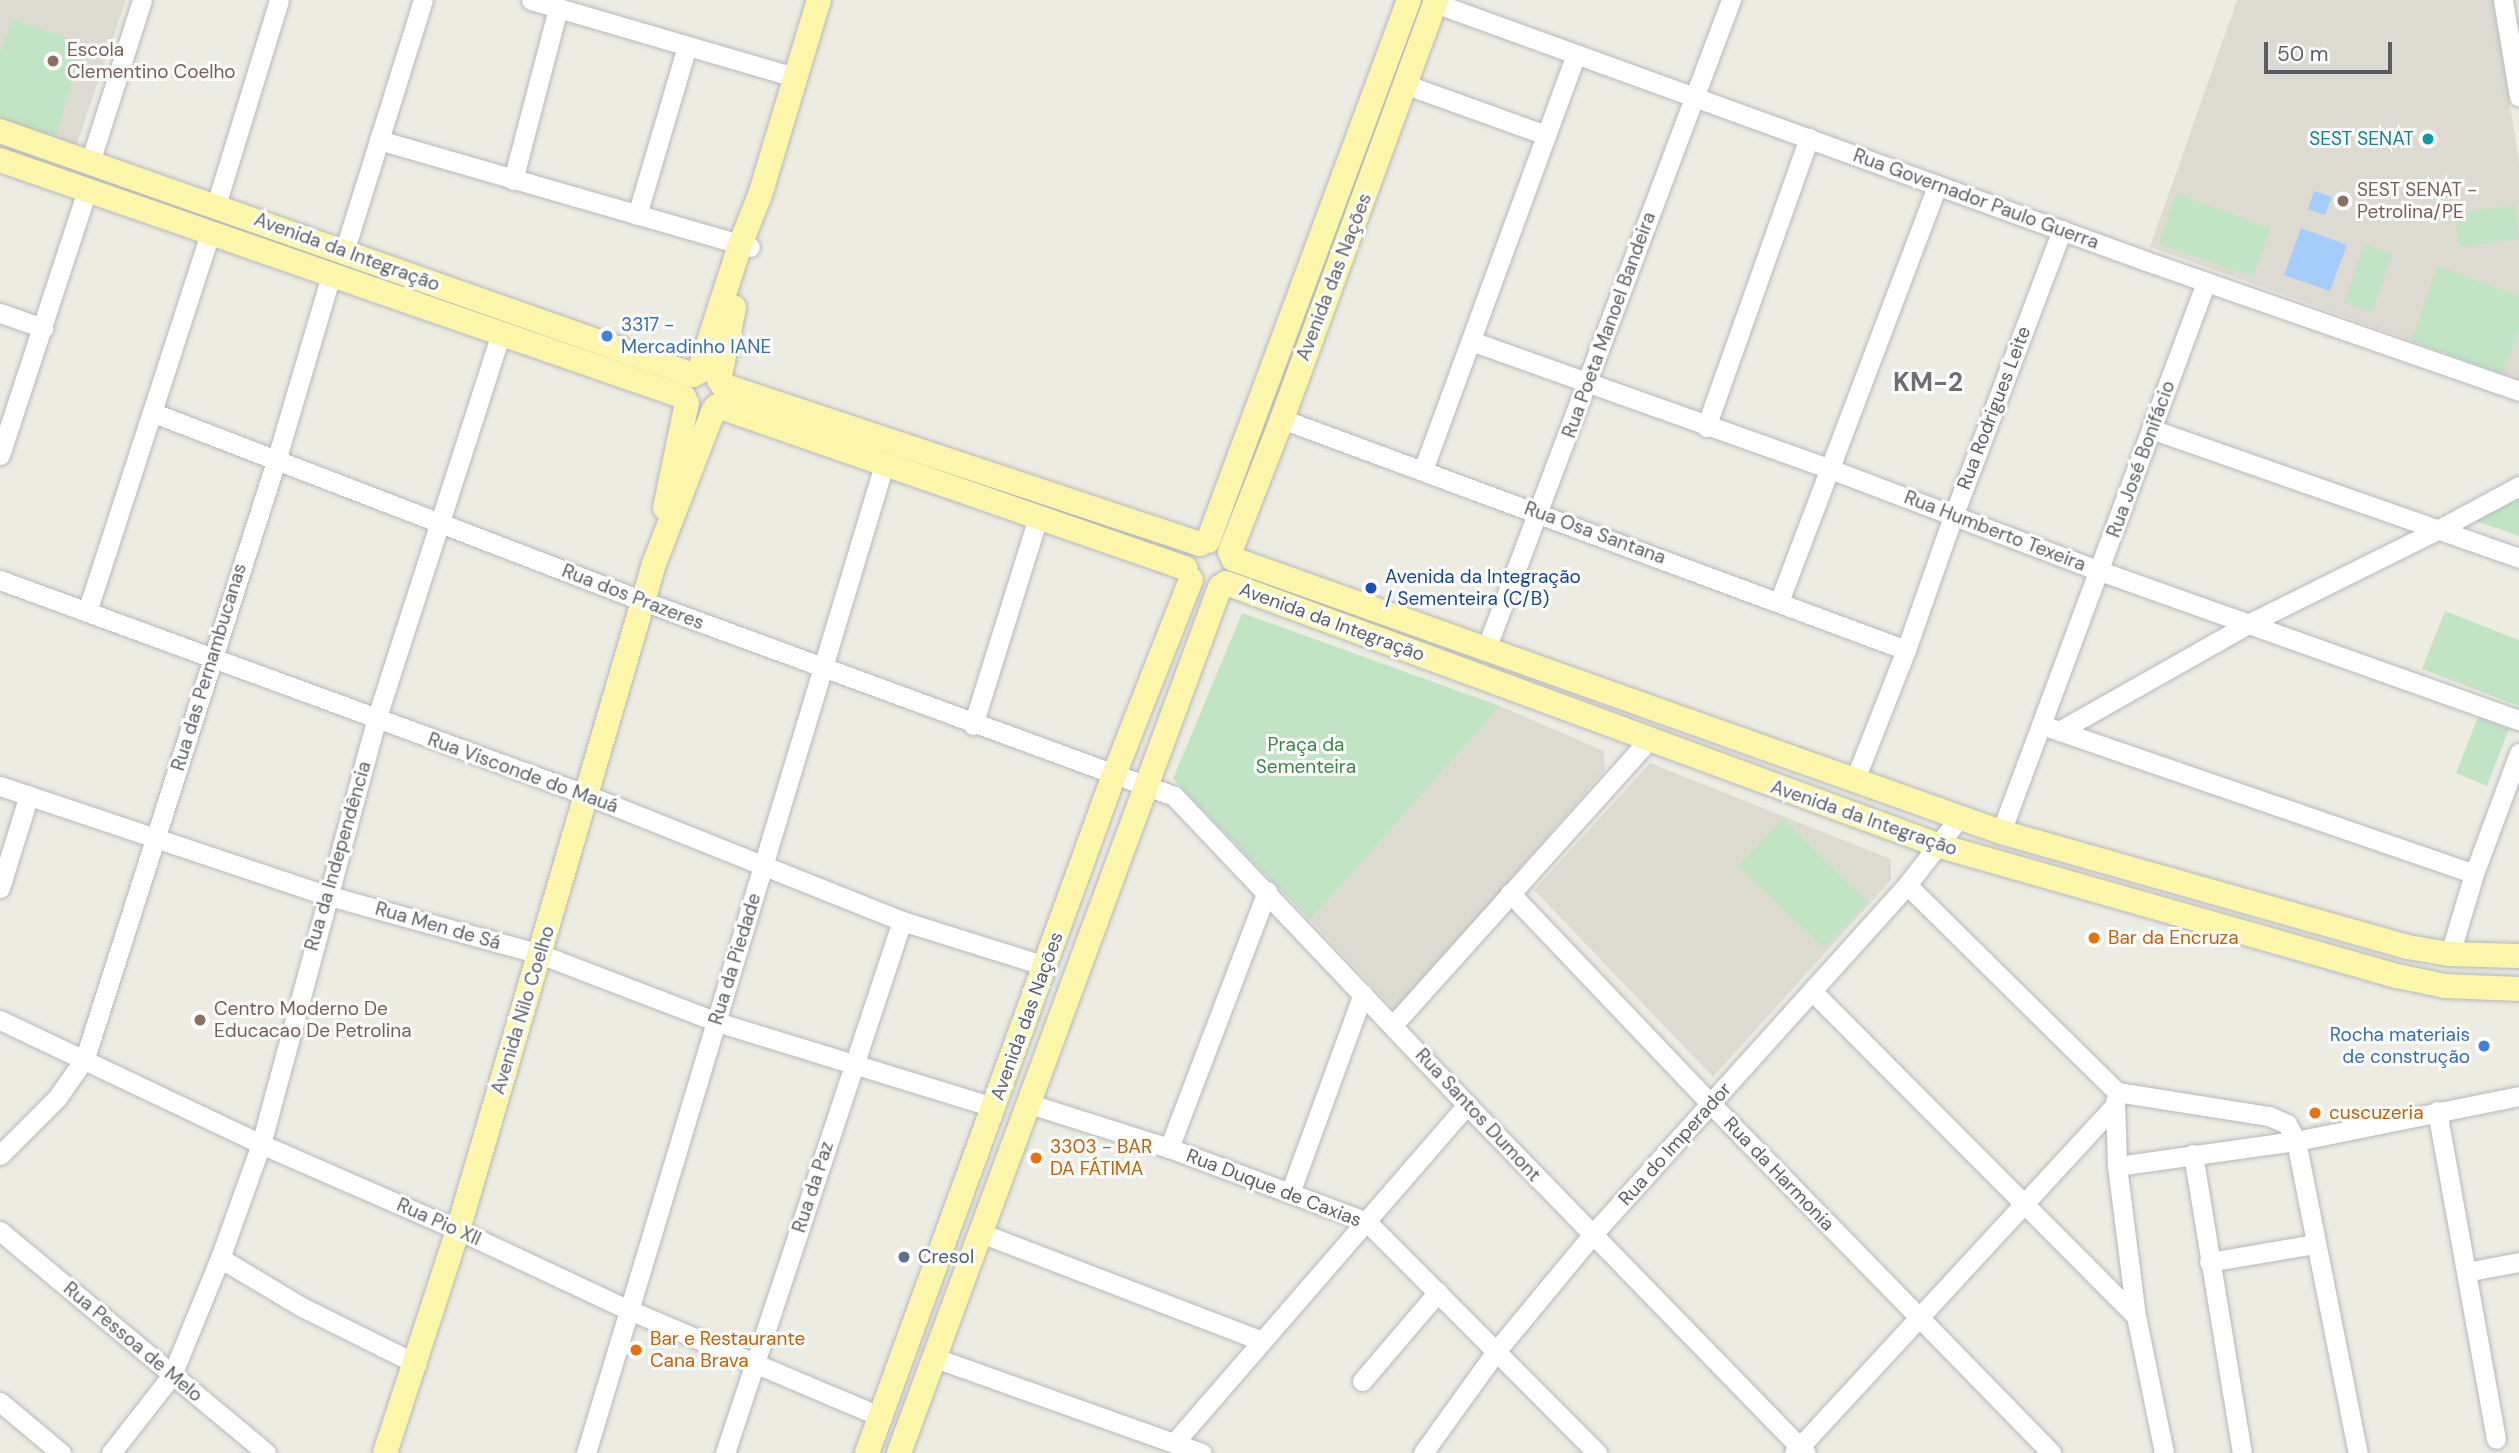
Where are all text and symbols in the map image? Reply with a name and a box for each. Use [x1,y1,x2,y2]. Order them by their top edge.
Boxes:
scale bar [2267,28,2395,72]
place label: Escola Clementino Coelho [67,39,236,83]
text: 50 m [2277,40,2328,68]
marker: Escola Clementino Coelho [45,53,61,69]
place label: SEST SENAT [2309,128,2414,150]
marker: SEST SENAT [2420,131,2436,147]
street label: Rua Governador Paulo Guerra [1850,144,2102,254]
place label: SEST SENAT - Petrolina/PE [2357,179,2477,223]
street label: Avenida das Nações [1292,190,1376,364]
marker: SEST SENAT - Petrolina/PE [2335,193,2351,209]
street label: Avenida da Integração [251,208,443,296]
street label: Rua Poeta Manoel Bandeira [1558,209,1660,441]
place label: 3317 - Mercadinho IANE [621,314,771,358]
street label: Rua Rodrigues Leite [1952,323,2036,493]
marker: 3317 - Mercadinho IANE [599,328,615,344]
district label: KM-2 [1893,367,1963,399]
street label: Rua José Bonifácio [2102,378,2180,540]
street label: Rua Humberto Texeira [1901,486,2089,576]
street label: Rua Osa Santana [1521,497,1669,569]
street label: Rua dos Prazeres [559,559,707,635]
street label: Rua das Pernambucanas [167,561,251,773]
place label: Avenida da Integração / Sementeira (C/B) [1385,566,1581,610]
street label: Avenida da Integração [1236,578,1428,666]
marker: Avenida da Integração / Sementeira (C/B) [1363,580,1379,596]
street label: Rua Visconde do Mauá [425,728,621,818]
park label: Praça da Sementeira [1256,734,1356,778]
street label: Rua da Independência [300,759,376,953]
street label: Avenida da Integração [1768,775,1960,861]
street label: Rua da Piedade [704,891,766,1027]
street label: Rua Men de Sá [373,897,503,955]
street label: Avenida Nilo Coelho [487,923,559,1097]
place label: Bar da Encruza [2108,927,2239,949]
street label: Avenida das Nações [986,929,1068,1103]
marker: Bar da Encruza [2086,930,2102,946]
place label: Centro Moderno De Educacao De Petrolina [214,998,412,1042]
marker: Centro Moderno De Educacao De Petrolina [192,1012,208,1028]
place label: Rocha materiais de construção [2330,1024,2470,1068]
marker: Rocha materiais de construção [2476,1038,2492,1054]
street label: Rua Santos Dumont [1411,1044,1545,1186]
street label: Rua do Imperador [1614,1078,1736,1210]
place label: cuscuzeria [2329,1102,2423,1124]
marker: cuscuzeria [2307,1105,2323,1121]
street label: Rua da Harmonia [1719,1112,1839,1236]
place label: 3303 - BAR DA FÁTIMA [1050,1136,1152,1180]
street label: Rua da Paz [788,1139,838,1235]
street label: Rua Duque de Caxias [1183,1144,1365,1232]
marker: 3303 - BAR DA FÁTIMA [1028,1150,1044,1166]
street label: Rua Pio XII [393,1193,485,1251]
place label: Cresol [918,1246,974,1268]
marker: Cresol [896,1249,912,1265]
street label: Rua Pessoa de Melo [59,1277,207,1407]
place label: Bar e Restaurante Cana Brava [650,1328,805,1372]
marker: Bar e Restaurante Cana Brava [628,1342,644,1358]

